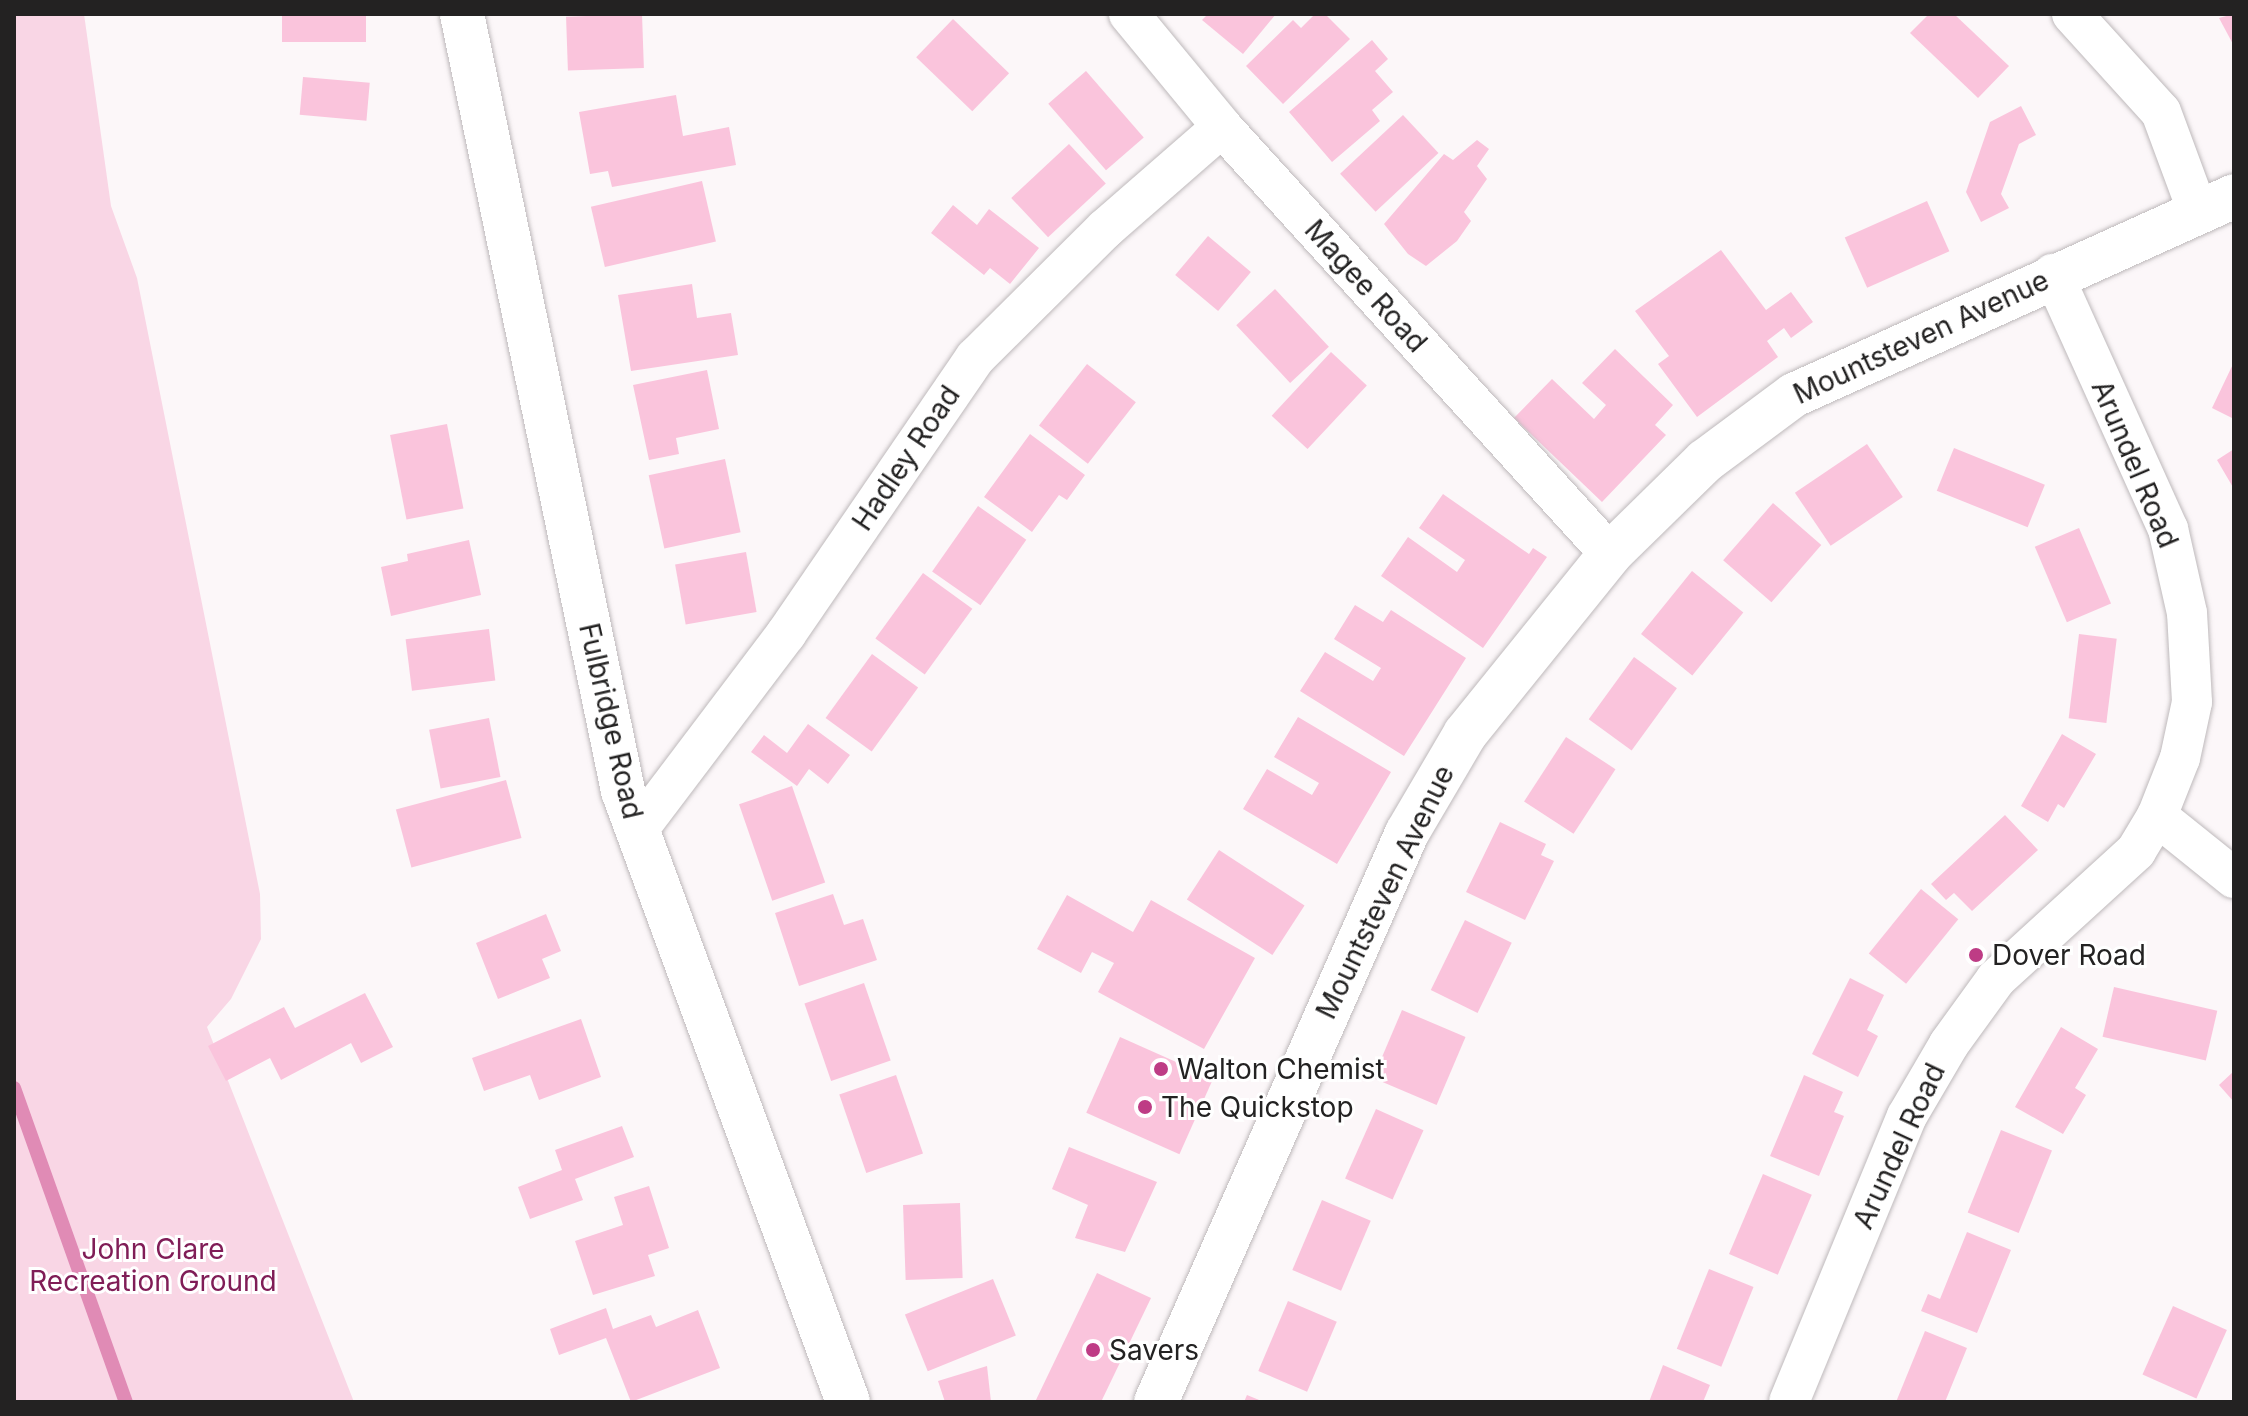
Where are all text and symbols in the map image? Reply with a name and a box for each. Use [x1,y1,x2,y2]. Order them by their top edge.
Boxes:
street label: Magee Road [1298,213,1434,359]
street label: Mountsteven Avenue [1788,263,2054,411]
street label: Arundel Road [2085,375,2185,553]
street label: Hadley Road [845,379,967,537]
street label: Fulbridge Road [572,620,650,822]
street label: Mountsteven Avenue [1309,760,1461,1024]
place label: Dover Road [1992,938,2146,972]
marker: Dover Road [1967,946,1985,964]
place label: Walton Chemist [1177,1052,1385,1086]
street label: Arundel Road [1846,1058,1952,1234]
marker: Walton Chemist [1152,1060,1170,1078]
place label: The Quickstop [1161,1090,1354,1124]
marker: The Quickstop [1136,1098,1154,1116]
park label: John Clare Recreation Ground [29,1232,277,1298]
place label: Savers [1109,1333,1199,1367]
marker: Savers [1084,1341,1102,1359]

